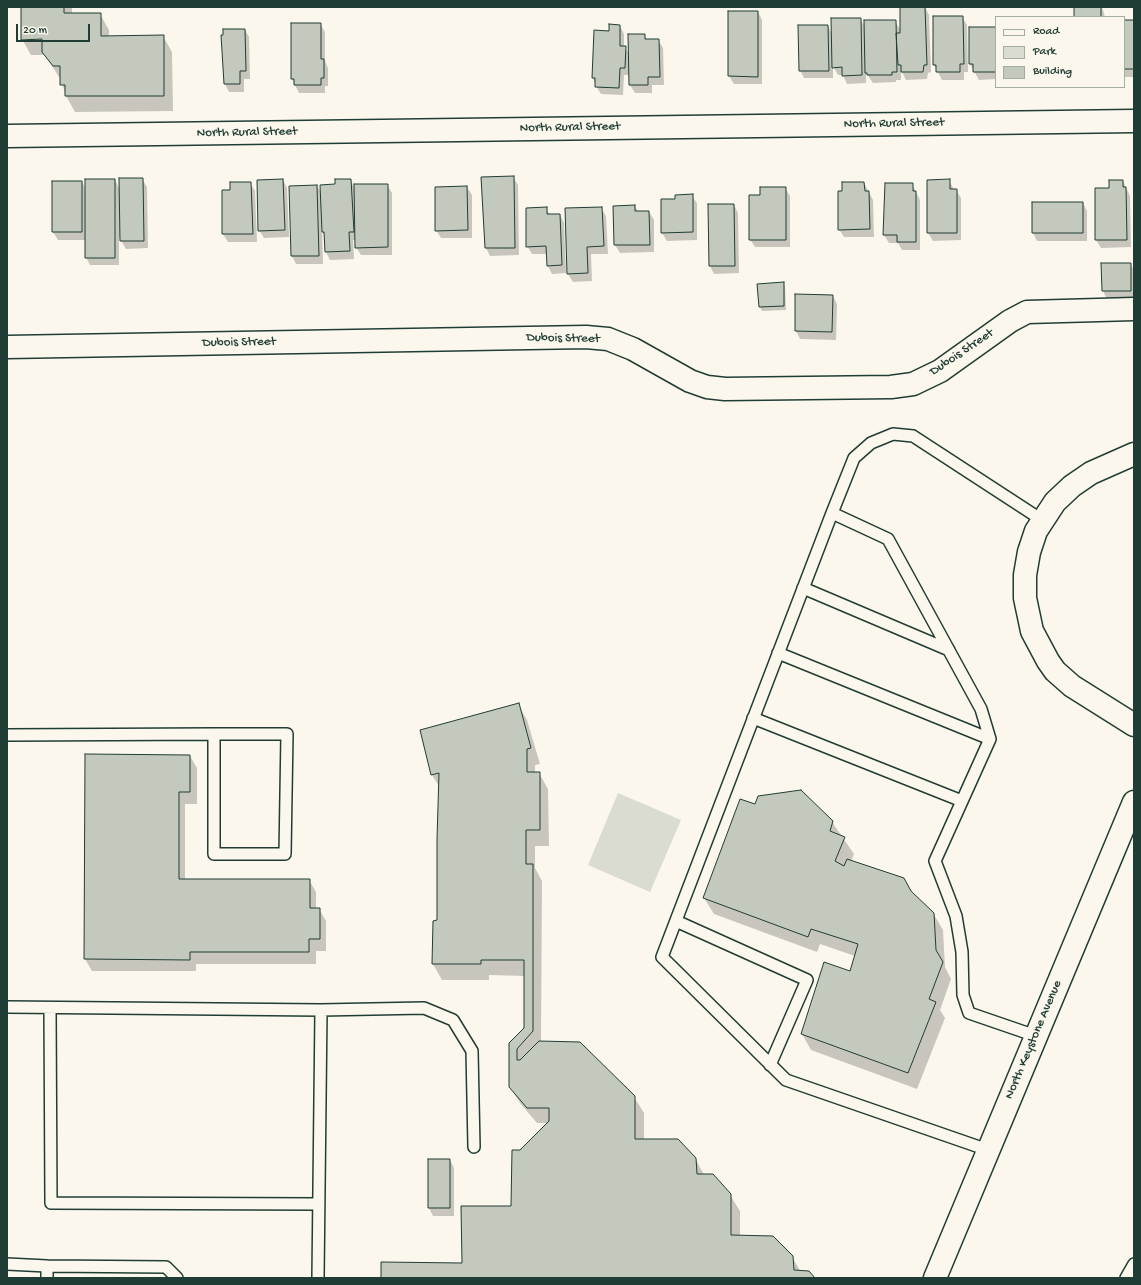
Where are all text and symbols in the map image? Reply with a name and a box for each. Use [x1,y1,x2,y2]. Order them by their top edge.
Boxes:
scale bar [18,16,92,42]
legend [995,16,1125,88]
text: 20 m [23,24,47,38]
text: Road [1033,25,1059,39]
text: Park [1033,45,1056,59]
text: Building [1033,65,1072,79]
street label: North Rural Street [844,115,944,133]
street label: North Rural Street [520,119,620,137]
street label: North Rural Street [197,124,297,142]
street label: Dubois Street [927,326,997,380]
street label: Dubois Street [526,331,600,347]
street label: Dubois Street [202,335,276,351]
street label: North Keystone Avenue [1002,978,1066,1102]

